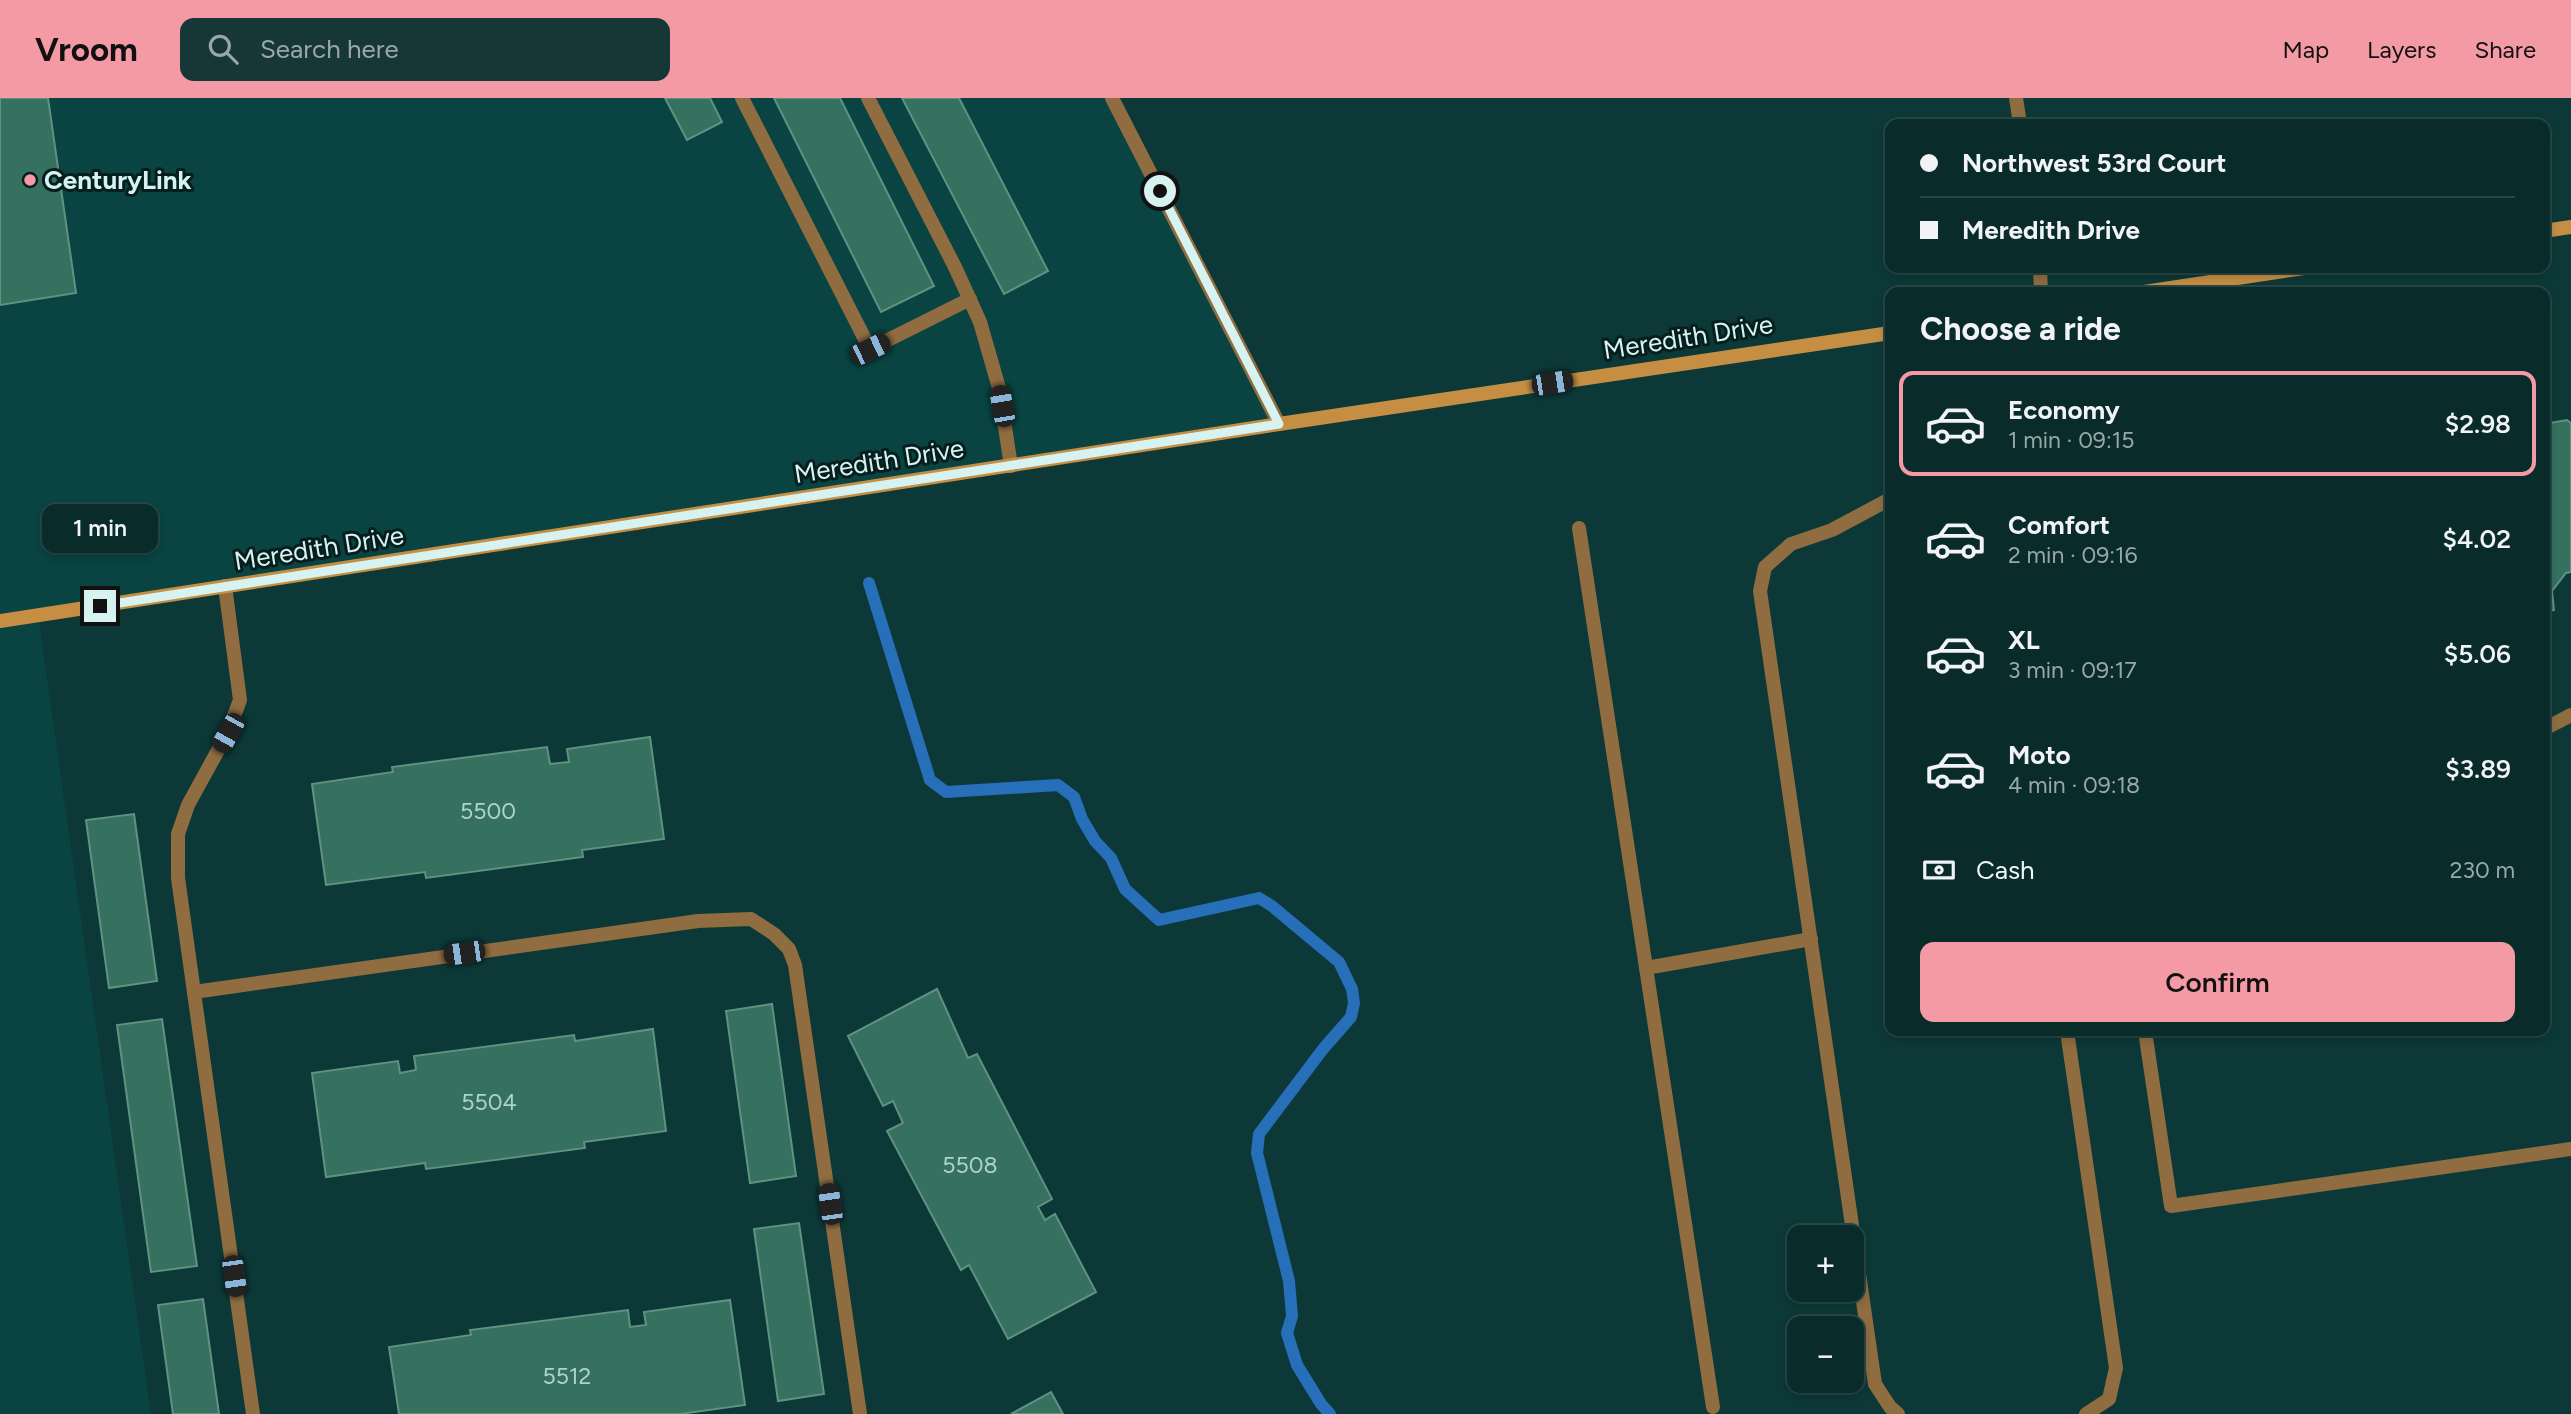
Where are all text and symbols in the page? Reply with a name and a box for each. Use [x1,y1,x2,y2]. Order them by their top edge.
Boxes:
search box [180,18,670,81]
text: Vroom [35,30,138,69]
icon: search [204,30,242,68]
text: Search here [260,33,399,65]
text: Map [2282,35,2329,64]
text: Layers [2367,35,2436,64]
text: Share [2474,35,2536,64]
text: Northwest 53rd Court [1962,147,2227,179]
place label: CenturyLink [44,164,192,196]
marker: CenturyLink [22,172,38,188]
route start [1144,175,1176,207]
text: Meredith Drive [1962,214,2140,246]
street label: Meredith Drive [1601,308,1775,366]
text: Choose a ride [1920,310,2121,348]
car [847,330,894,368]
car [1530,369,1575,397]
car [989,383,1016,429]
icon: car [1924,392,1987,455]
text: Economy [2008,394,2120,426]
text: $2.98 [2445,408,2511,440]
text: 1 min · 09:15 [2008,426,2134,454]
street label: Meredith Drive [792,432,966,490]
callout: 1 min [42,504,158,554]
icon: car [1924,507,1987,570]
text: Comfort [2008,509,2110,541]
text: 1 min [73,514,127,542]
street label: Meredith Drive [232,519,406,577]
text: $4.02 [2443,523,2511,555]
text: 2 min · 09:16 [2008,541,2138,569]
route end [84,590,116,622]
icon: car [1924,622,1987,685]
text: XL [2008,624,2040,656]
text: $5.06 [2444,638,2511,670]
text: 3 min · 09:17 [2008,656,2137,684]
car [209,710,248,756]
icon: car [1924,737,1987,800]
text: Moto [2008,739,2071,771]
text: $3.89 [2445,753,2511,785]
text: 4 min · 09:18 [2008,771,2140,799]
house number: 5500 [460,797,516,825]
icon: cash [1920,851,1958,889]
text: Cash [1976,854,2035,886]
text: 230 m [2450,856,2515,884]
car [442,940,487,966]
button: Confirm [1920,942,2515,1022]
house number: 5504 [461,1088,517,1116]
house number: 5508 [942,1151,998,1179]
car [817,1182,844,1226]
map controls [1787,1225,1864,1393]
button: + [1787,1225,1864,1302]
car [221,1254,248,1298]
button: − [1787,1316,1864,1393]
house number: 5512 [543,1362,591,1390]

